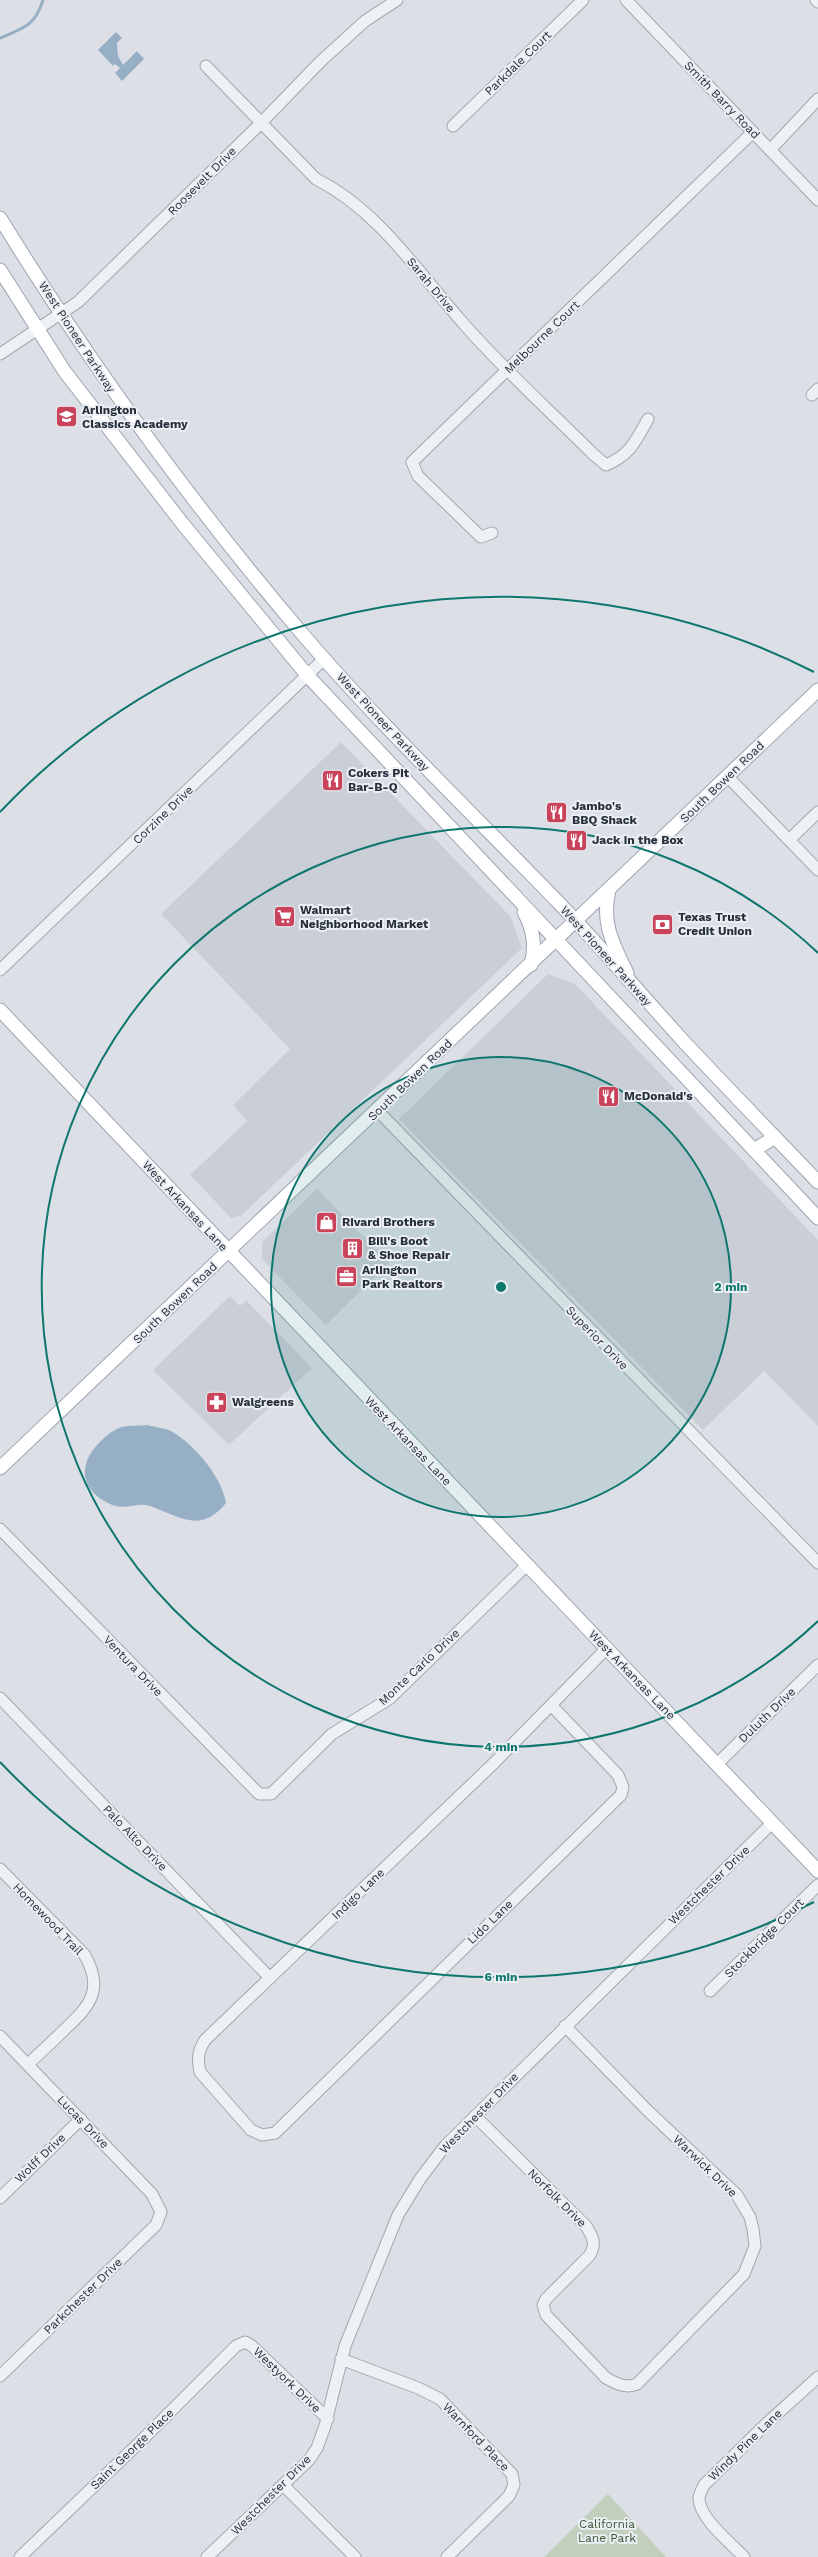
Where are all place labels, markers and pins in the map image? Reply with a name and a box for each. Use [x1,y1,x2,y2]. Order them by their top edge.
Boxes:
place label: Arlington Classics Academy [82,403,188,431]
school or university icon: Arlington Classics Academy [54,404,80,430]
place label: Cokers Pit Bar-B-Q [348,766,410,794]
restaurant icon: Cokers Pit Bar-B-Q [319,767,345,793]
place label: Jambo's BBQ Shack [572,799,638,827]
restaurant icon: Jambo's BBQ Shack [544,800,570,826]
restaurant icon: Jack in the Box [564,827,590,853]
place label: Jack in the Box [592,833,683,847]
place label: Walmart Neighborhood Market [300,903,429,931]
supermarket icon: Walmart Neighborhood Market [272,904,298,930]
place label: Texas Trust Credit Union [678,910,752,938]
bank icon: Texas Trust Credit Union [649,911,675,937]
restaurant icon: McDonald's [595,1083,621,1109]
place label: McDonald's [624,1089,693,1103]
shop icon: Rivard Brothers [313,1209,339,1235]
place label: Rivard Brothers [342,1215,436,1229]
place label: Bill's Boot & Shoe Repair [368,1234,451,1262]
building icon: Bill's Boot & Shoe Repair [339,1235,365,1261]
place label: Arlington Park Realtors [362,1263,443,1291]
office icon: Arlington Park Realtors [333,1264,359,1290]
centre of rings [494,1280,508,1294]
pharmacy icon: Walgreens [204,1389,230,1415]
place label: Walgreens [232,1395,294,1409]

